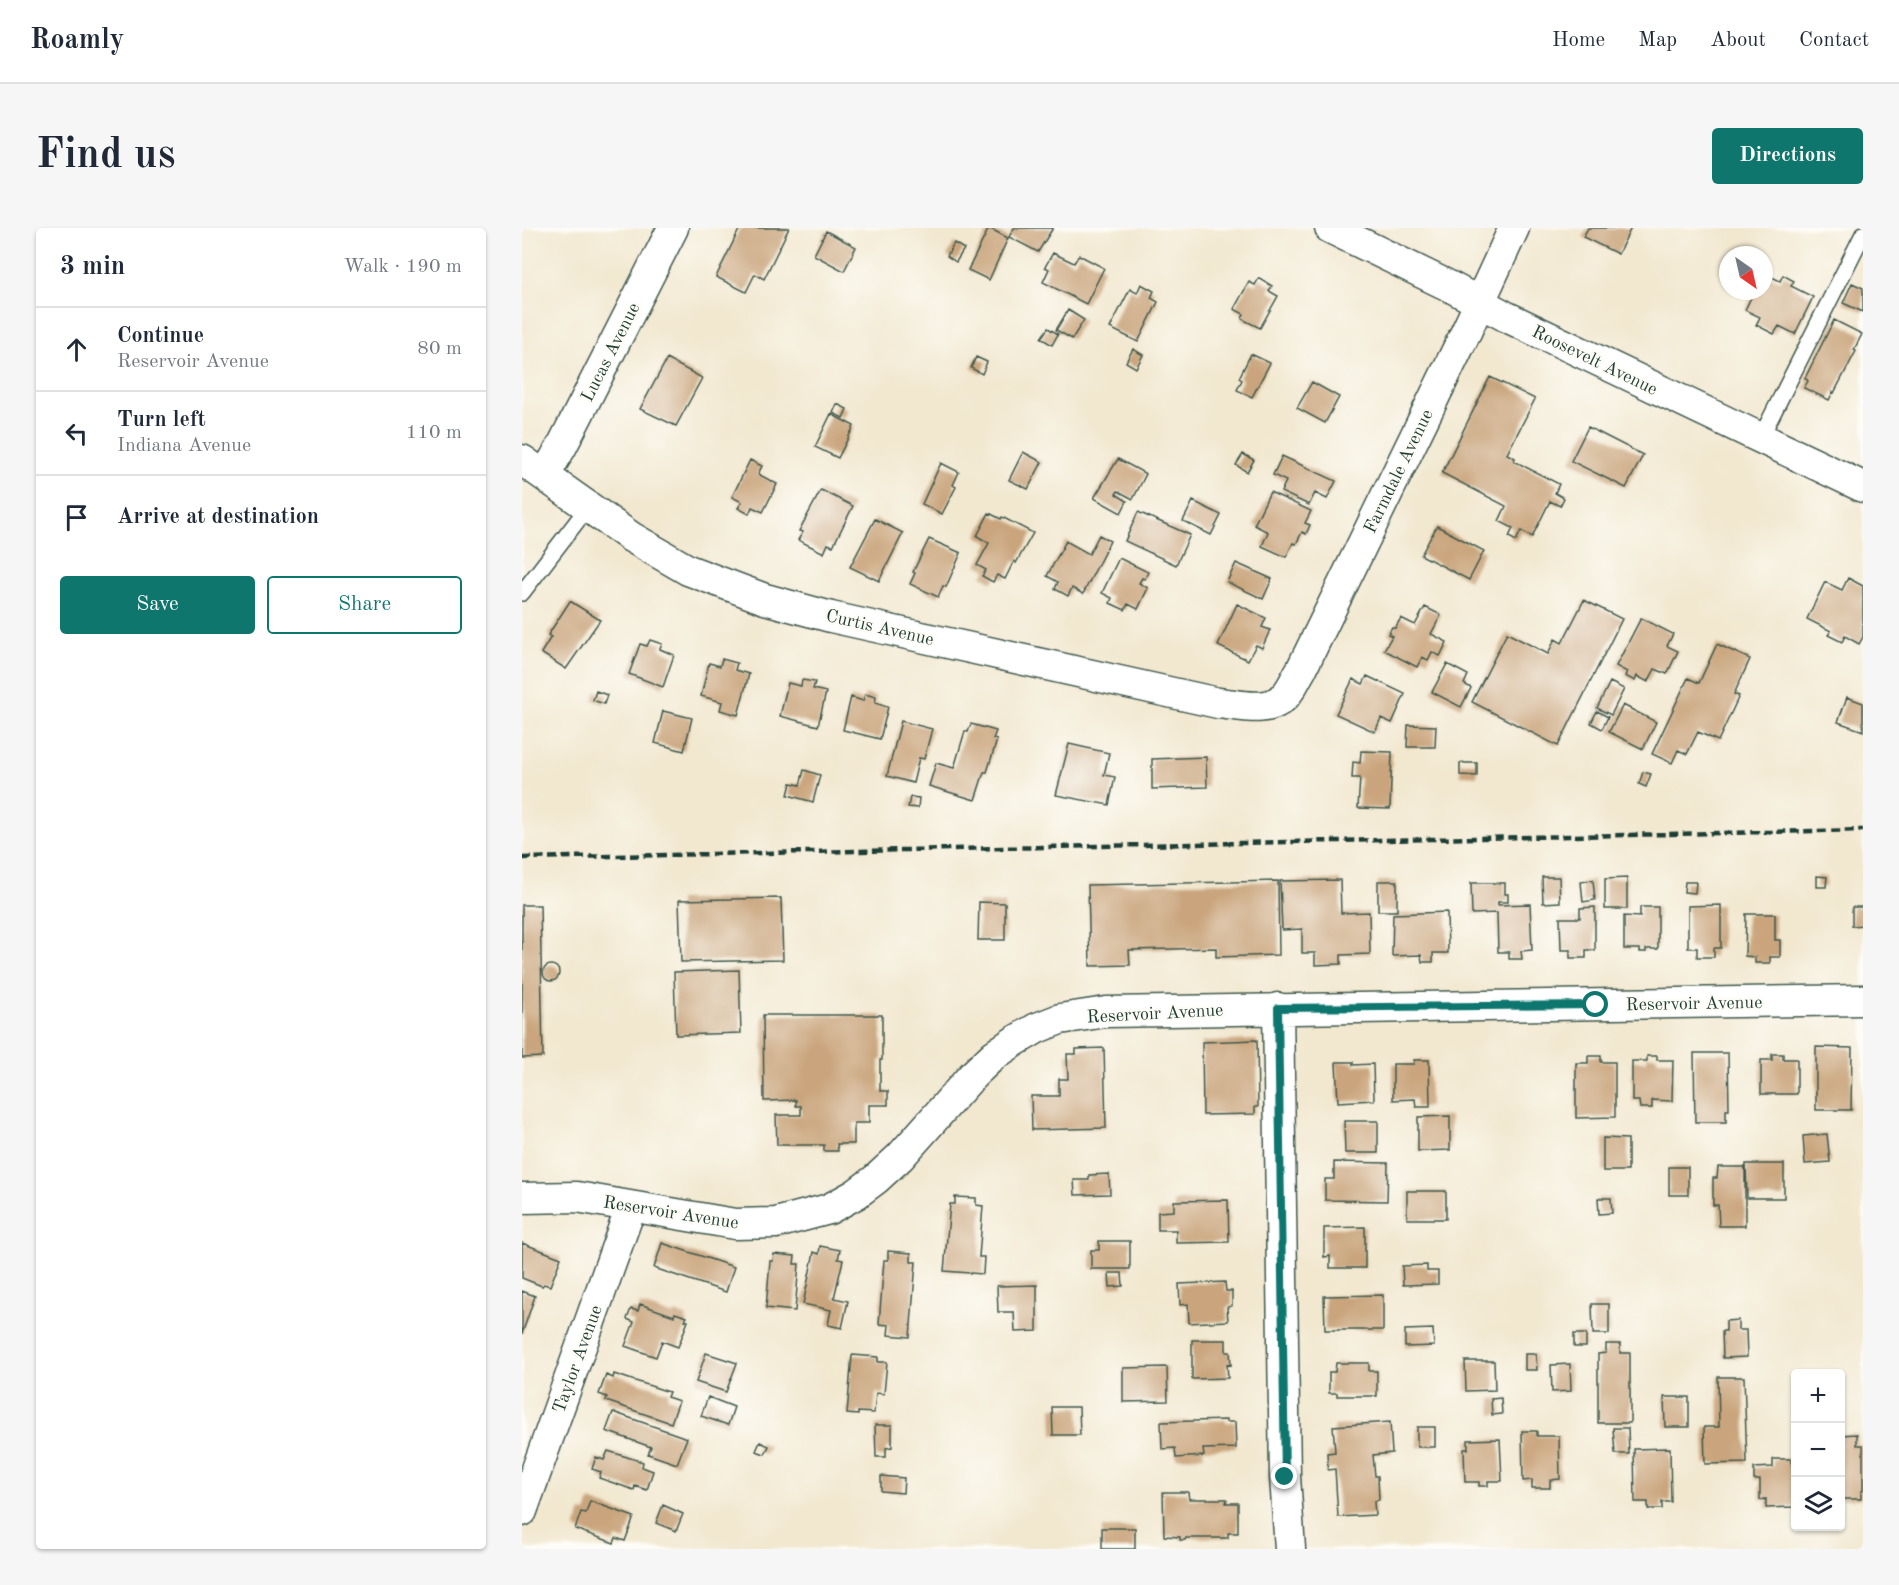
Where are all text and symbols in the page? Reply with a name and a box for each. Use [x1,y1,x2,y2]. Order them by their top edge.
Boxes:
text: Roamly [30,27,124,55]
text: Home [1552,30,1605,51]
text: Map [1638,30,1677,51]
text: About [1710,30,1766,51]
text: Contact [1799,30,1869,51]
button: Directions [1712,128,1863,184]
text: Find us [36,135,175,177]
north arrow [1719,246,1773,300]
text: 3 min [60,254,125,280]
text: Walk · 190 m [343,257,462,277]
street label: Lucas Avenue [578,300,644,405]
street label: Roosevelt Avenue [1529,323,1660,399]
text: Continue [117,325,204,347]
icon: ahead [60,333,93,366]
text: 80 m [417,339,462,359]
text: Reservoir Avenue [117,352,269,372]
street label: Farmdale Avenue [1361,407,1437,536]
text: Turn left [117,409,206,431]
icon: left [60,417,93,450]
text: 110 m [406,423,462,443]
text: Indiana Avenue [117,436,251,456]
icon: arrive [60,501,93,534]
text: Arrive at destination [117,506,319,528]
button: Save [60,576,255,634]
button: Share [267,576,462,634]
street label: Curtis Avenue [824,607,936,649]
route start [1582,991,1608,1017]
street label: Reservoir Avenue [1626,994,1763,1014]
street label: Reservoir Avenue [1086,1001,1224,1027]
street label: Reservoir Avenue [602,1193,740,1233]
street label: Taylor Avenue [550,1303,606,1416]
map controls [1791,1369,1845,1531]
button: + [1791,1369,1845,1423]
button: − [1791,1423,1845,1477]
route end [1271,1463,1297,1489]
button: layers [1791,1477,1845,1531]

